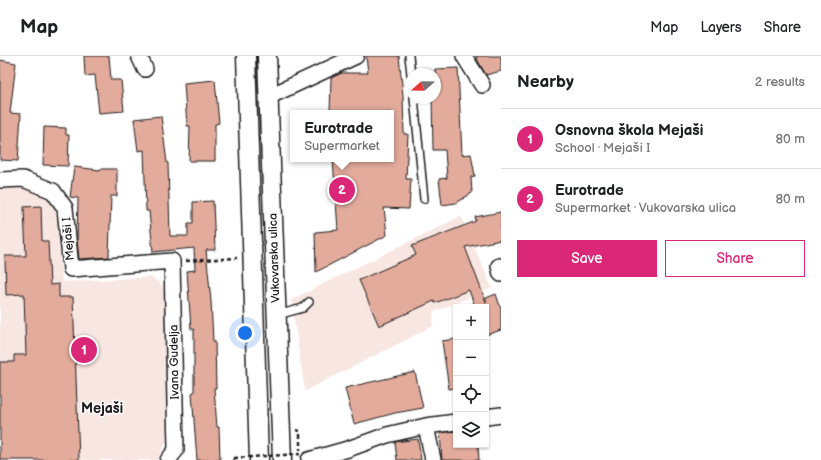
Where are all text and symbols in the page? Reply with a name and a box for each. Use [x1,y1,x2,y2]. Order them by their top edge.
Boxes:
text: Map [20,16,58,39]
text: Map [650,19,678,36]
text: Layers [700,19,742,36]
text: Share [764,19,801,36]
north arrow [405,68,441,104]
text: Nearby [517,72,574,92]
text: 2 results [755,74,805,90]
popup [290,110,394,162]
text: Eurotrade [304,119,373,138]
text: Osnovna škola Mejaši [555,121,703,140]
text: 1 [527,131,533,147]
text: 80 m [776,131,805,147]
text: Supermarket [304,138,380,154]
text: School · Mejaši I [555,140,650,156]
pin: 2 [329,175,355,205]
text: Eurotrade [555,181,624,200]
text: 2 [526,191,534,207]
text: 80 m [776,191,805,207]
text: Supermarket · Vukovarska ulica [555,200,736,216]
street label: Vukovarska ulica [265,213,284,303]
street label: Mejaši I [59,216,78,261]
button: Save [517,240,657,277]
button: Share [665,240,805,277]
map controls [453,304,489,448]
button: + [453,304,489,340]
your location [235,323,255,343]
street label: Ivana Gudelja [166,324,183,400]
pin: 1 [71,335,97,365]
button: − [453,340,489,376]
button: locate [453,376,489,412]
district label: Mejaši [81,400,123,417]
button: layers [453,412,489,448]

